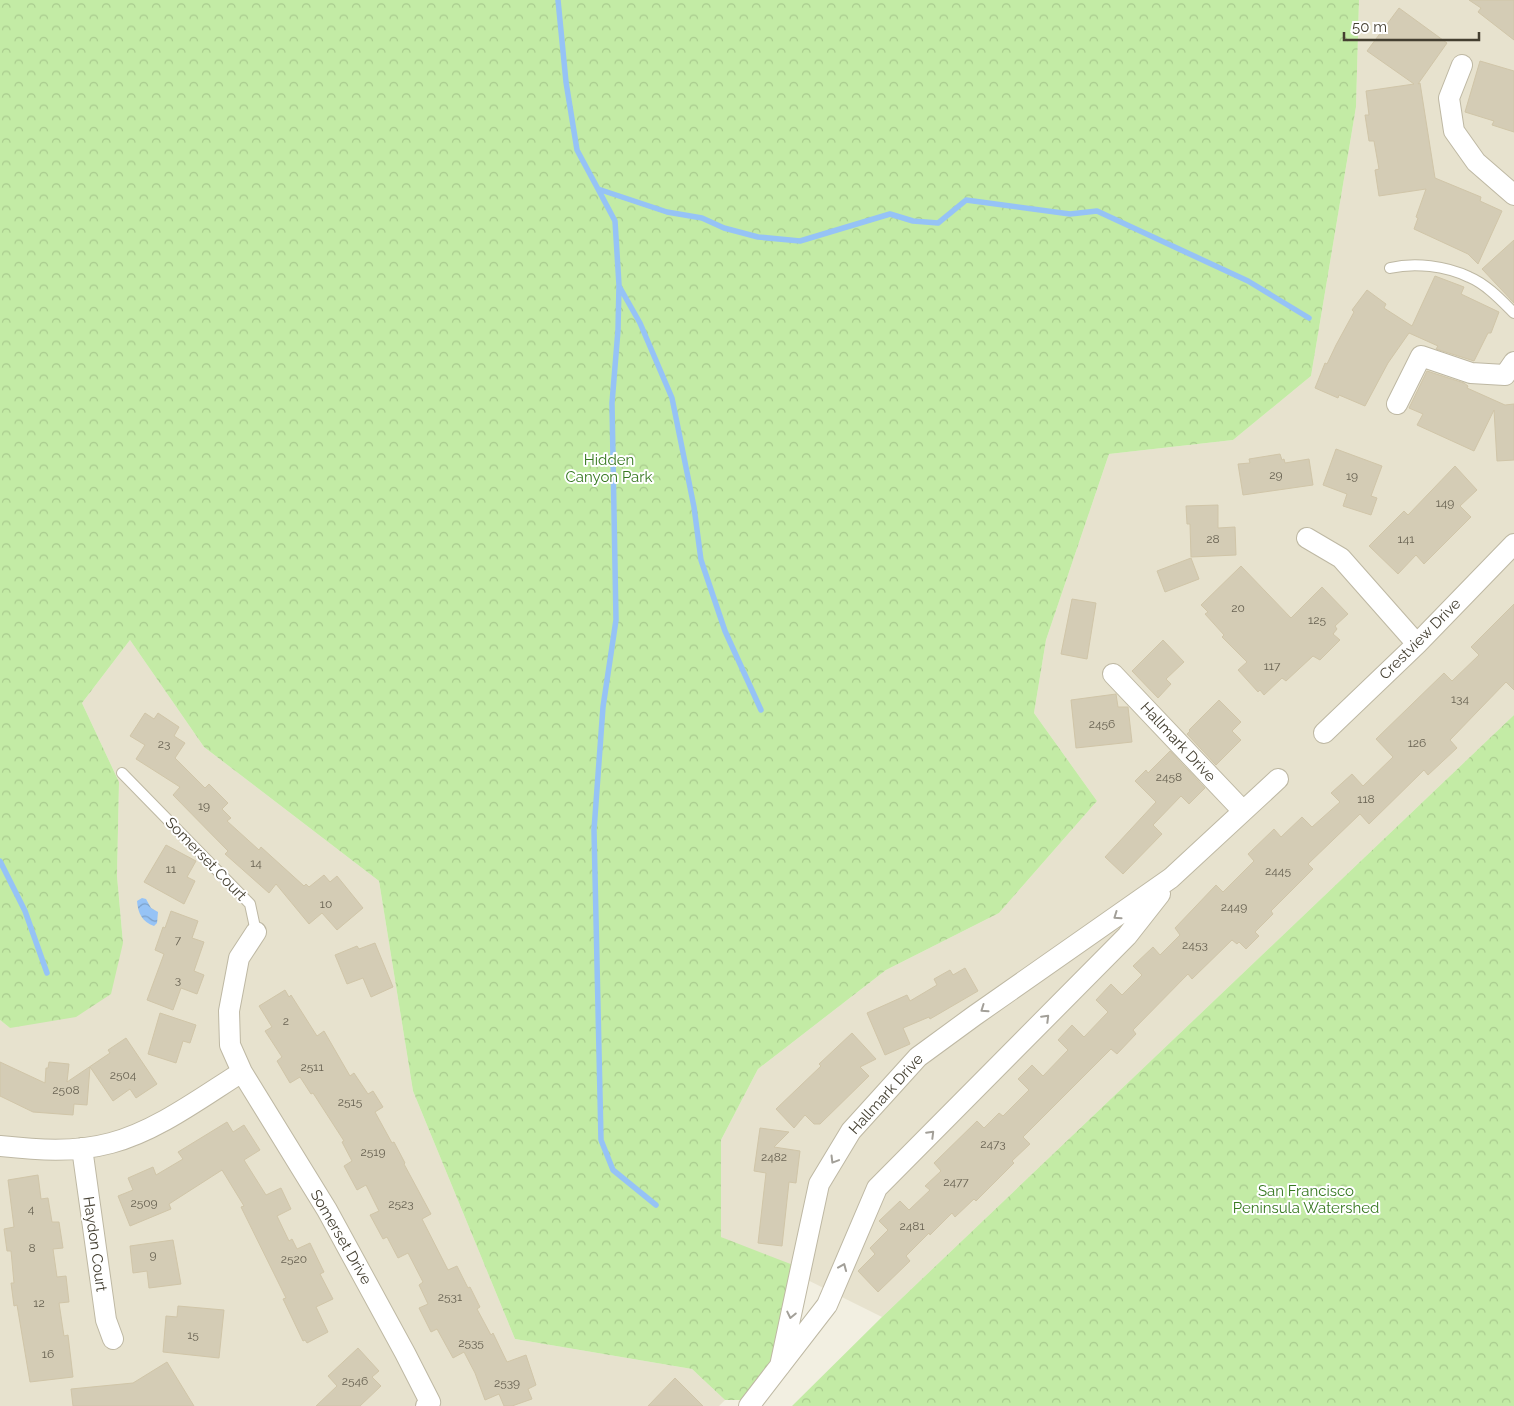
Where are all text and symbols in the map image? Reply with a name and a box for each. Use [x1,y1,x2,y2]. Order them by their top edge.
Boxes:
scale bar [1344,10,1479,42]
text: 50 m [1352,18,1387,36]
park label: Hidden Canyon Park [565,451,653,486]
house number: 29 [1269,468,1283,482]
house number: 19 [1346,469,1358,483]
house number: 149 [1436,496,1454,510]
house number: 28 [1206,532,1220,546]
house number: 141 [1398,532,1414,546]
street label: Crestview Drive [1376,594,1465,683]
house number: 20 [1231,601,1245,615]
house number: 125 [1308,613,1326,627]
house number: 117 [1264,659,1281,673]
house number: 134 [1451,692,1469,706]
street label: Hallmark Drive [1137,699,1220,786]
house number: 2456 [1089,717,1115,731]
house number: 126 [1408,736,1426,750]
house number: 23 [158,737,170,751]
house number: 2458 [1156,770,1182,784]
house number: 118 [1357,792,1375,806]
house number: 19 [198,799,210,813]
street label: Somerset Court [162,813,250,905]
house number: 14 [250,856,262,870]
house number: 11 [166,862,176,876]
house number: 2445 [1265,864,1291,878]
house number: 10 [320,897,332,911]
house number: 2449 [1221,900,1247,914]
one-way arrow [1113,910,1123,919]
house number: 7 [175,933,182,947]
house number: 2453 [1182,938,1208,952]
house number: 3 [175,973,181,987]
one-way arrow [980,1003,990,1012]
house number: 2 [283,1014,289,1028]
one-way arrow [1040,1015,1049,1024]
street label: Hallmark Drive [845,1050,927,1138]
house number: 2511 [300,1060,324,1074]
house number: 2504 [110,1068,137,1082]
house number: 2508 [52,1083,80,1097]
house number: 2515 [338,1095,363,1109]
one-way arrow [926,1130,935,1139]
house number: 2473 [980,1137,1006,1151]
house number: 2519 [361,1145,385,1159]
house number: 2482 [761,1150,787,1164]
one-way arrow [830,1154,840,1163]
house number: 2477 [943,1175,969,1189]
park label: San Francisco Peninsula Watershed [1233,1182,1379,1217]
street label: Somerset Drive [307,1186,376,1288]
street label: Haydon Court [79,1195,111,1293]
house number: 2509 [130,1196,158,1210]
house number: 2523 [388,1197,414,1211]
house number: 4 [28,1202,35,1216]
house number: 2481 [899,1219,925,1233]
house number: 8 [28,1241,36,1255]
house number: 9 [149,1248,157,1262]
house number: 2520 [281,1252,307,1266]
one-way arrow [837,1263,848,1272]
house number: 2531 [438,1290,462,1304]
house number: 12 [33,1296,45,1310]
one-way arrow [786,1311,797,1320]
house number: 15 [187,1328,199,1342]
house number: 2535 [458,1336,484,1350]
house number: 16 [42,1347,54,1361]
house number: 2546 [342,1374,368,1388]
house number: 2539 [494,1376,520,1390]

